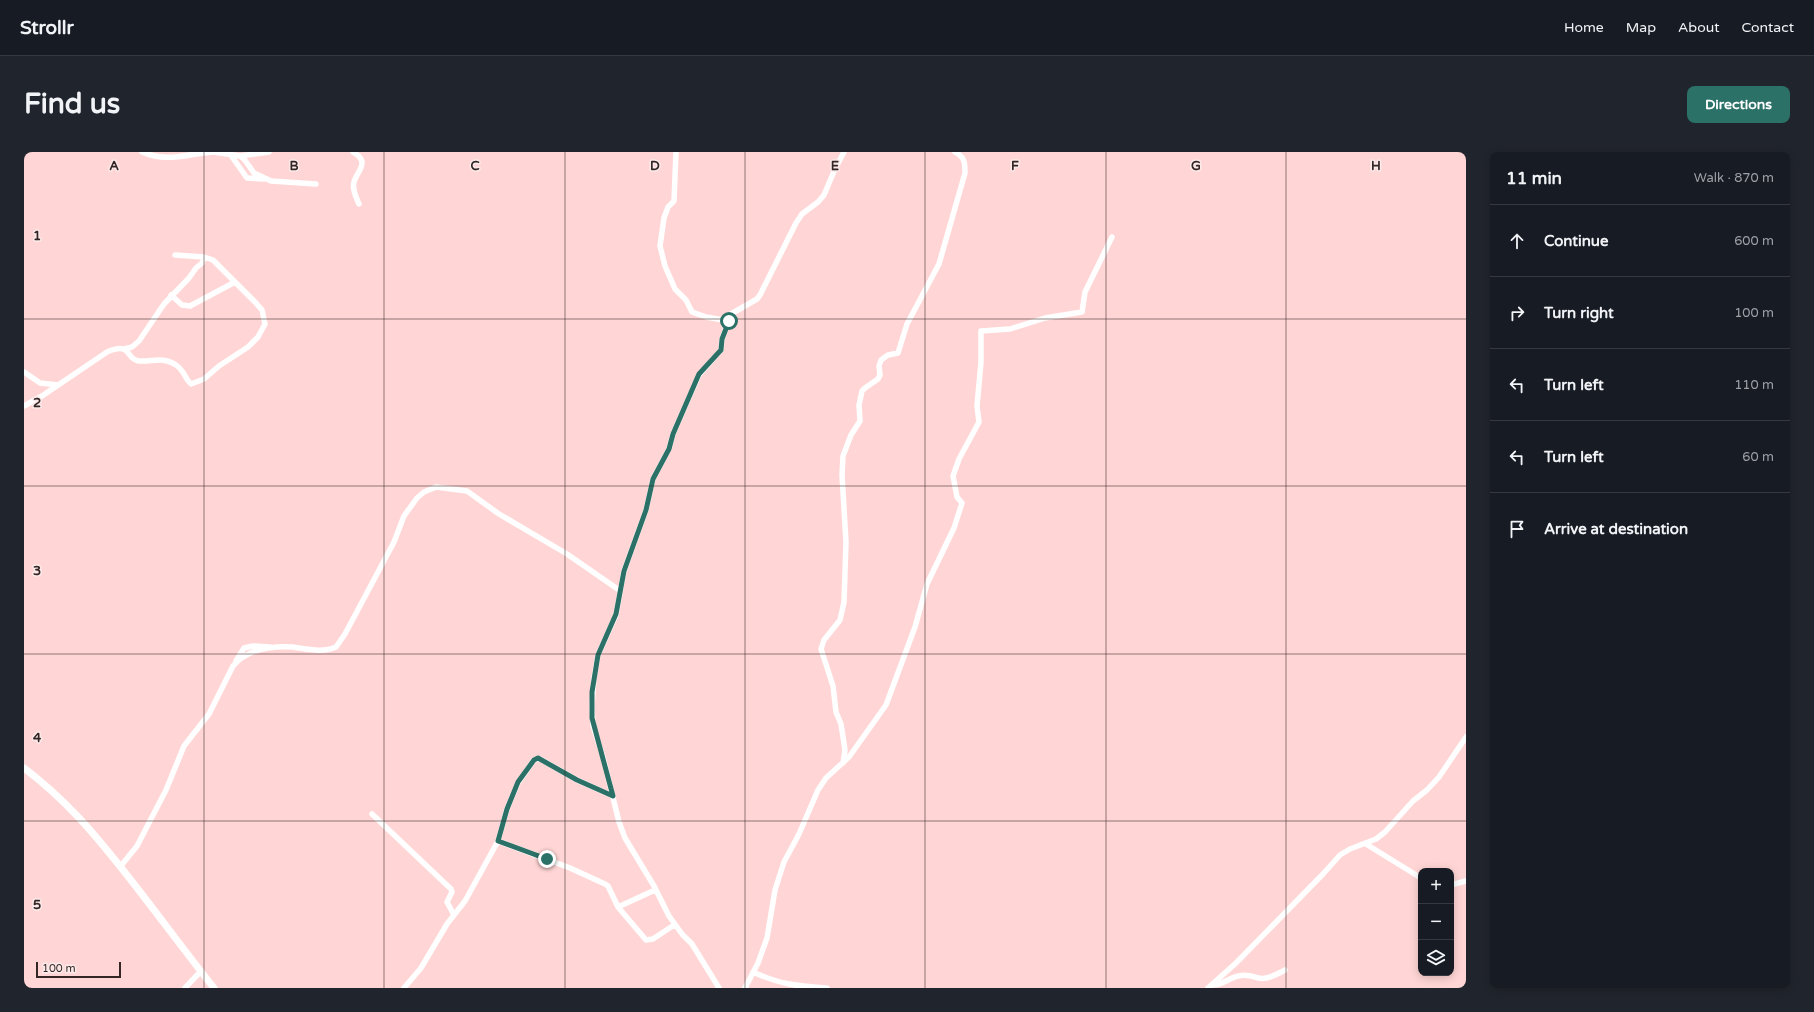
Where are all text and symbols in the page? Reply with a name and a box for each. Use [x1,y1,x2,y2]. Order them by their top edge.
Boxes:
text: Strollr [20,17,74,39]
text: Home [1564,19,1604,36]
text: Map [1626,19,1656,36]
text: About [1678,19,1720,36]
text: Contact [1742,19,1794,36]
button: Directions [1687,86,1790,123]
text: Find us [24,87,120,121]
text: A [109,158,119,174]
text: B [289,158,299,174]
text: C [470,158,480,174]
text: D [650,158,660,174]
text: E [831,158,839,174]
text: F [1011,158,1019,174]
text: G [1191,158,1201,174]
text: H [1371,158,1381,174]
text: 11 min [1506,168,1562,189]
text: Walk · 870 m [1694,170,1774,186]
text: 1 [33,228,41,244]
icon: ahead [1506,230,1528,252]
text: Continue [1544,232,1608,250]
text: 600 m [1734,233,1774,249]
icon: right [1506,302,1528,324]
text: Turn right [1544,304,1614,322]
text: 100 m [1734,305,1774,321]
route start [720,312,738,330]
icon: left [1506,374,1528,396]
text: Turn left [1544,376,1604,394]
text: 110 m [1734,377,1774,393]
text: 2 [33,395,41,411]
icon: left [1506,446,1528,468]
text: Turn left [1544,448,1604,466]
text: 60 m [1742,449,1774,465]
icon: arrive [1506,518,1528,540]
text: Arrive at destination [1544,520,1688,538]
text: 3 [33,563,41,579]
text: 4 [33,730,42,746]
route end [538,850,556,868]
map controls [1418,868,1454,976]
button: + [1418,868,1454,904]
text: 5 [33,897,41,913]
button: − [1418,904,1454,940]
button: layers [1418,940,1454,976]
scale bar [36,960,121,979]
text: 100 m [42,962,76,975]

